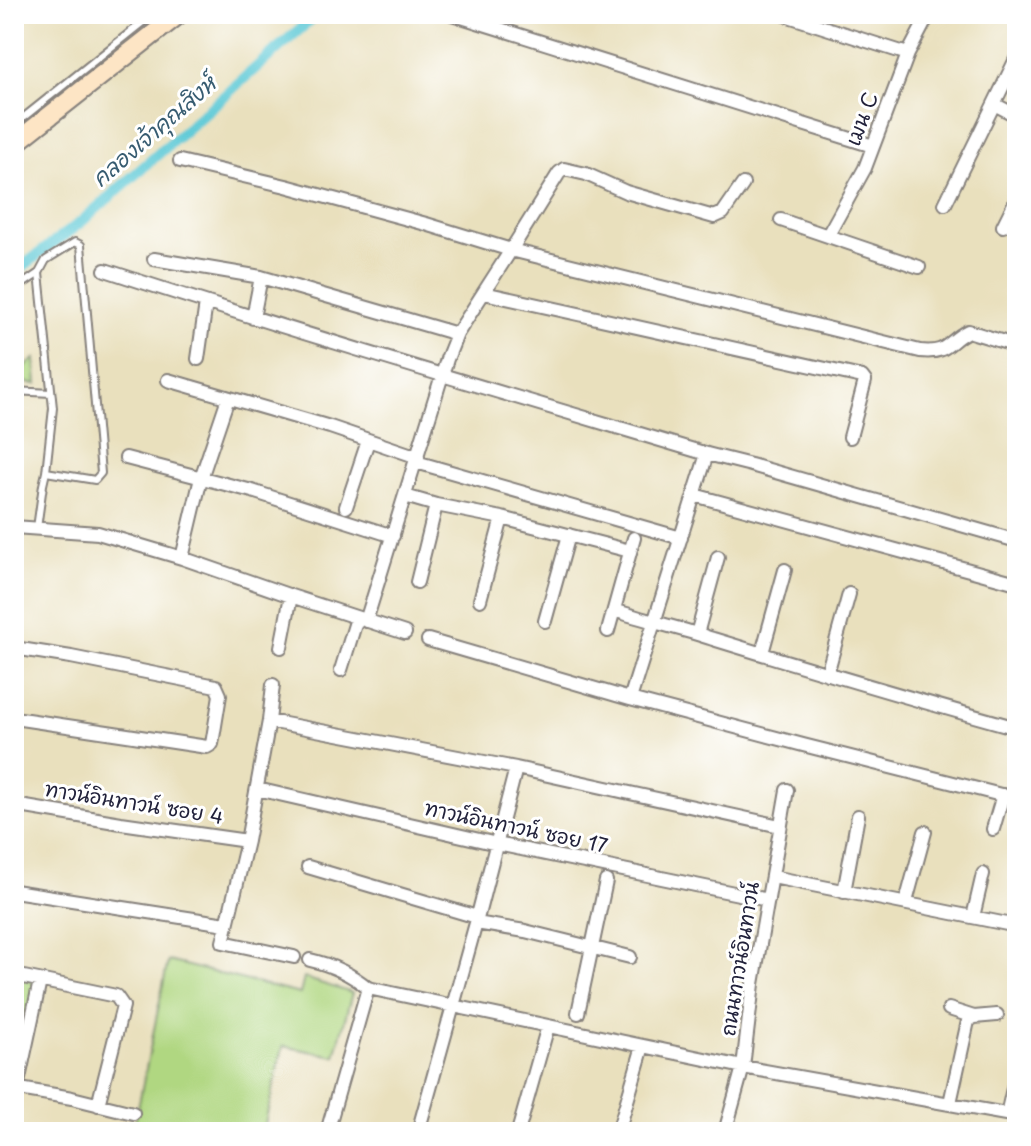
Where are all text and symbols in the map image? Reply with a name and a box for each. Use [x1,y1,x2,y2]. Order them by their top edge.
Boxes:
water label: คลองเจ้าคุณสิงห์ [84,63,227,195]
street label: เมน C [837,87,885,150]
street label: ทาวน์อินทาวน์ ซอย 4 [43,773,226,831]
street label: ทาวน์อินทาวน์ ซอย 17 [422,792,611,860]
street label: ถนนทาวน์อินทาวน์ [712,880,766,1038]

